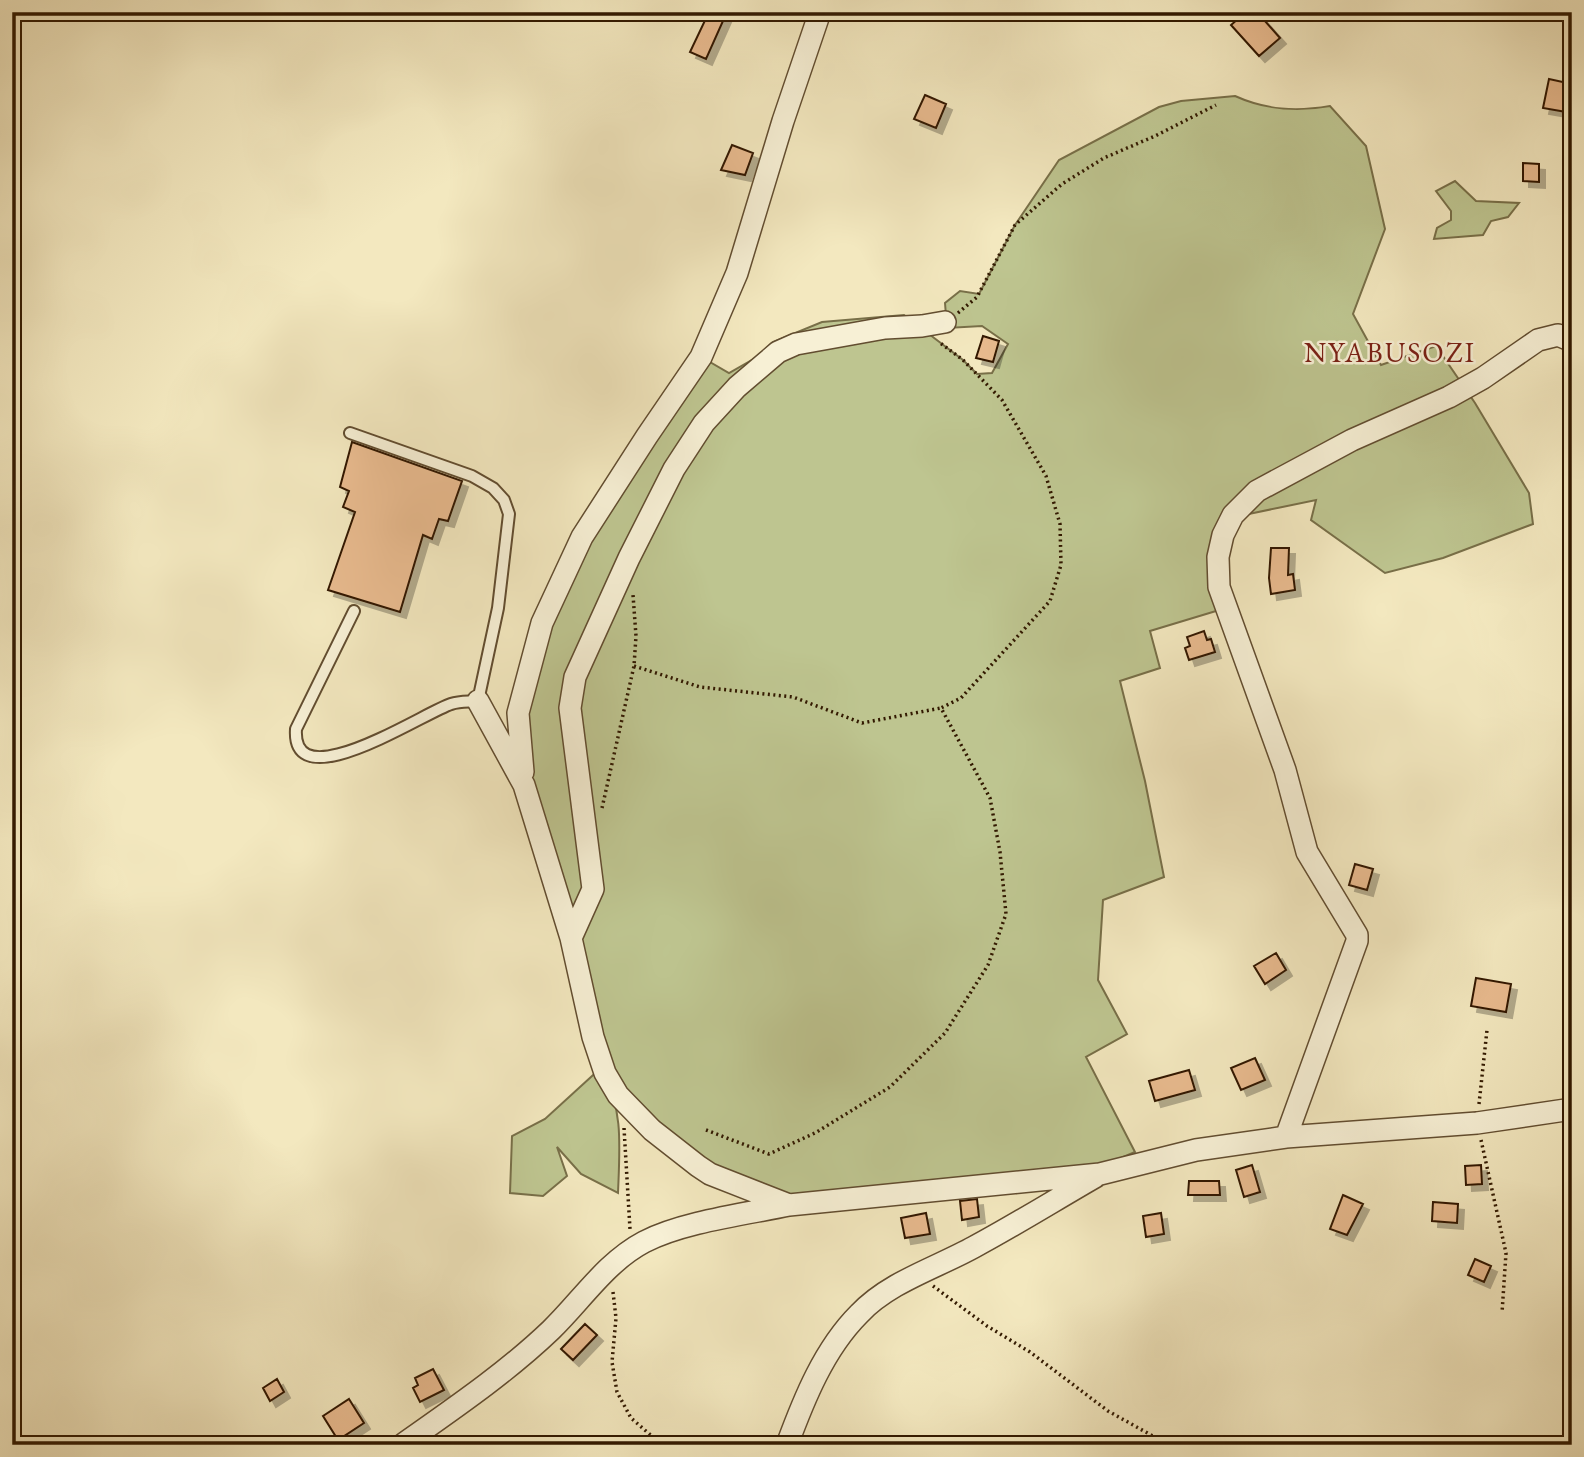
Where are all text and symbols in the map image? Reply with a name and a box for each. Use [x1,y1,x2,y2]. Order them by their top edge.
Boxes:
district label: NYABUSOZI [1304,334,1476,370]

